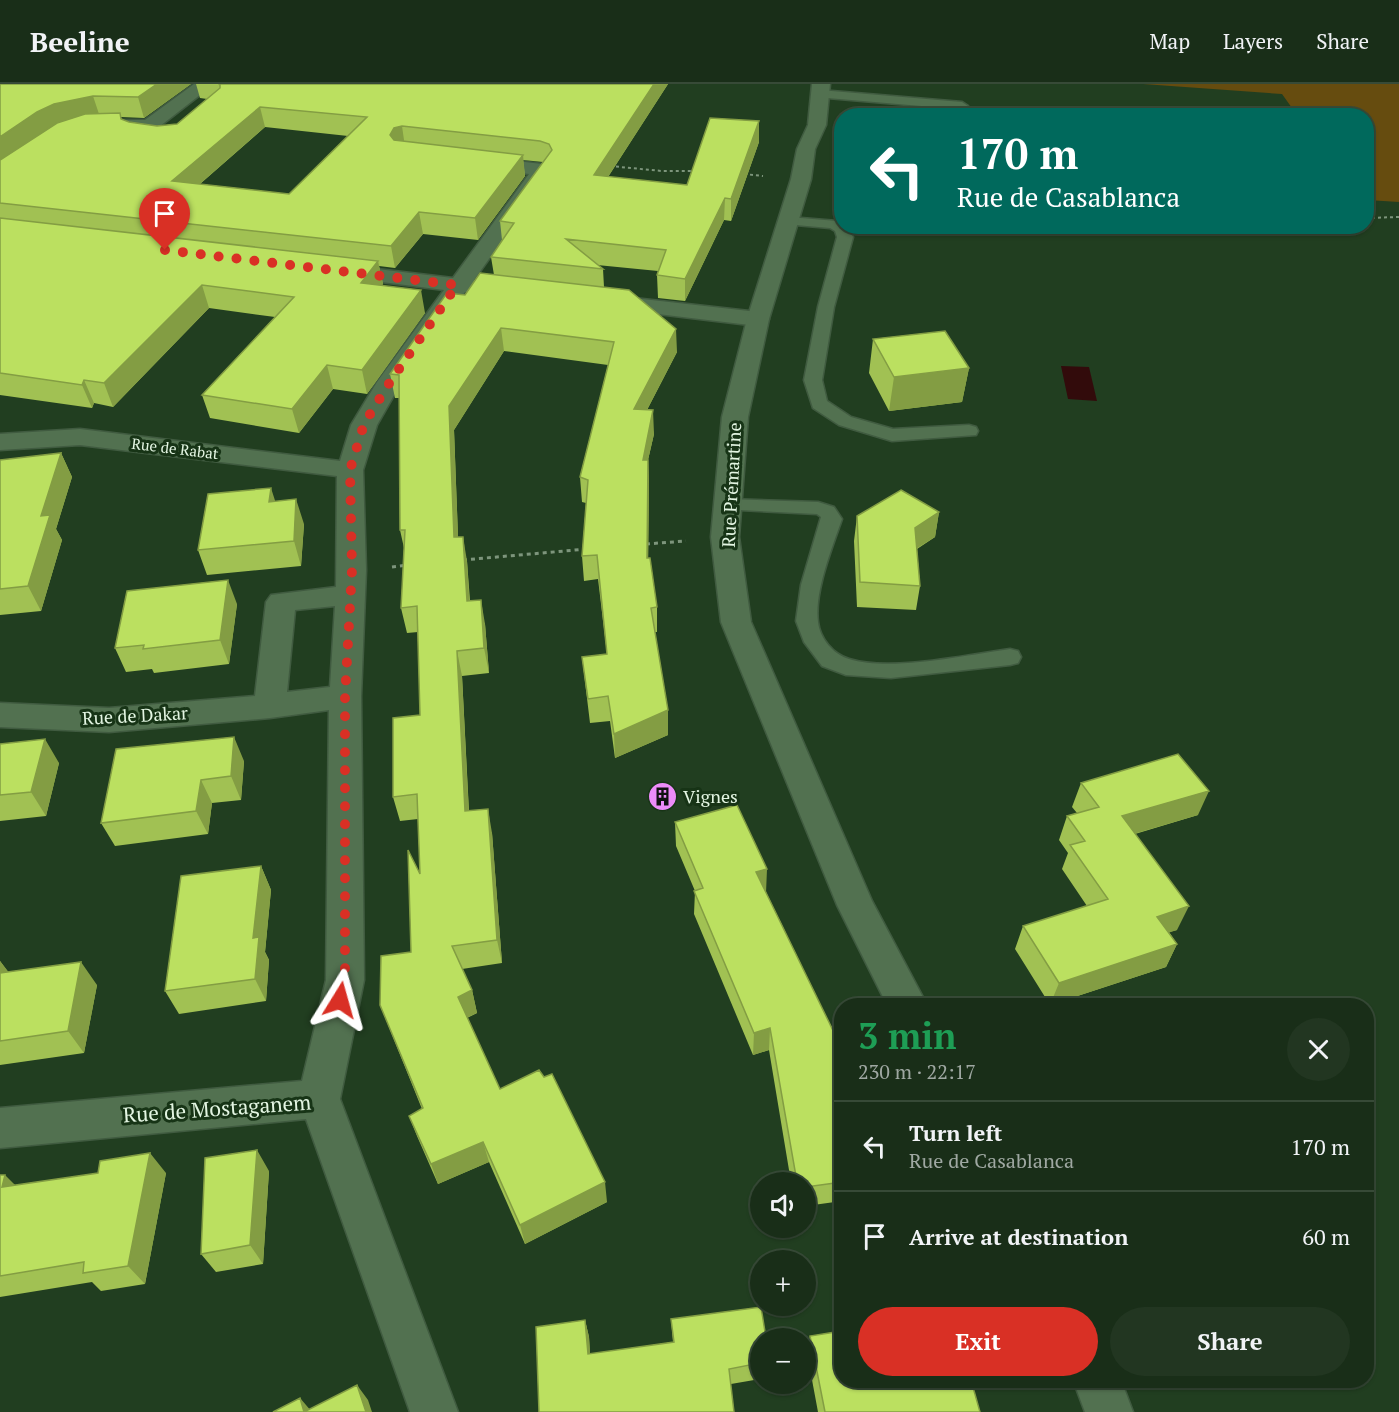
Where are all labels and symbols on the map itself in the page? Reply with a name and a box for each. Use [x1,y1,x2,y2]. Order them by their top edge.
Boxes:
pin [139,188,190,250]
street label: Rue Prémartine [716,422,746,548]
street label: Rue de Rabat [131,433,220,463]
street label: Rue de Dakar [82,700,188,730]
building icon: Vignes [646,781,678,813]
place label: Vignes [683,784,738,808]
position arrow [308,968,372,1032]
street label: Rue de Mostaganem [122,1087,312,1129]

